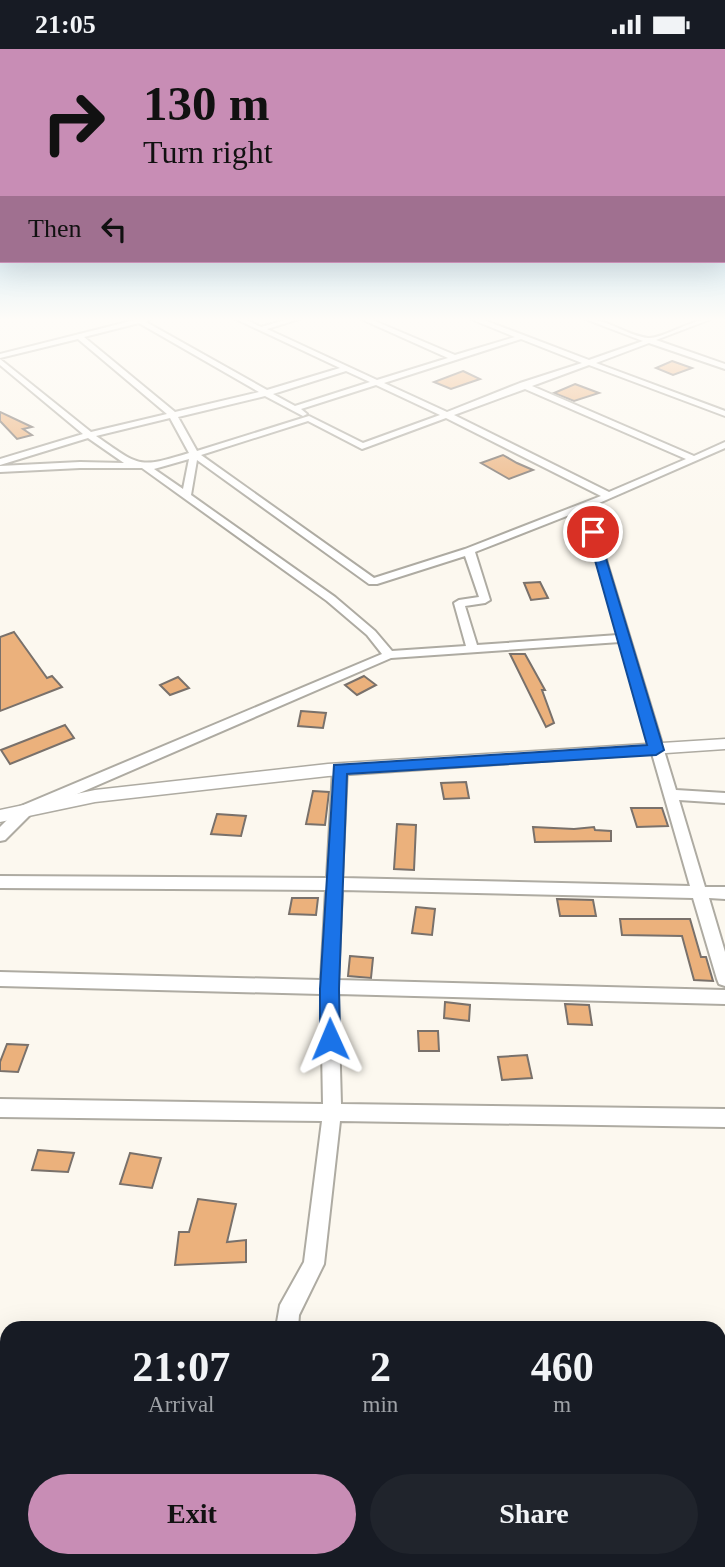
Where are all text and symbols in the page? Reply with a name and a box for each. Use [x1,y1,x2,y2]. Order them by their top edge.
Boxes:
text: 21:05 [35,10,96,39]
text: 130 m [143,76,270,131]
icon: right [28,77,119,168]
text: Turn right [143,134,273,170]
icon: left [95,210,133,248]
text: Then [28,214,81,243]
pin [563,502,623,562]
icon: arrive [574,513,612,551]
position arrow [293,1002,367,1076]
text: 21:07 [132,1344,230,1390]
text: 2 [370,1344,391,1390]
text: 460 [531,1344,594,1390]
text: Arrival [148,1392,215,1417]
text: min [363,1392,398,1417]
text: m [553,1392,571,1417]
button: Exit [28,1474,356,1554]
button: Share [370,1474,698,1554]

